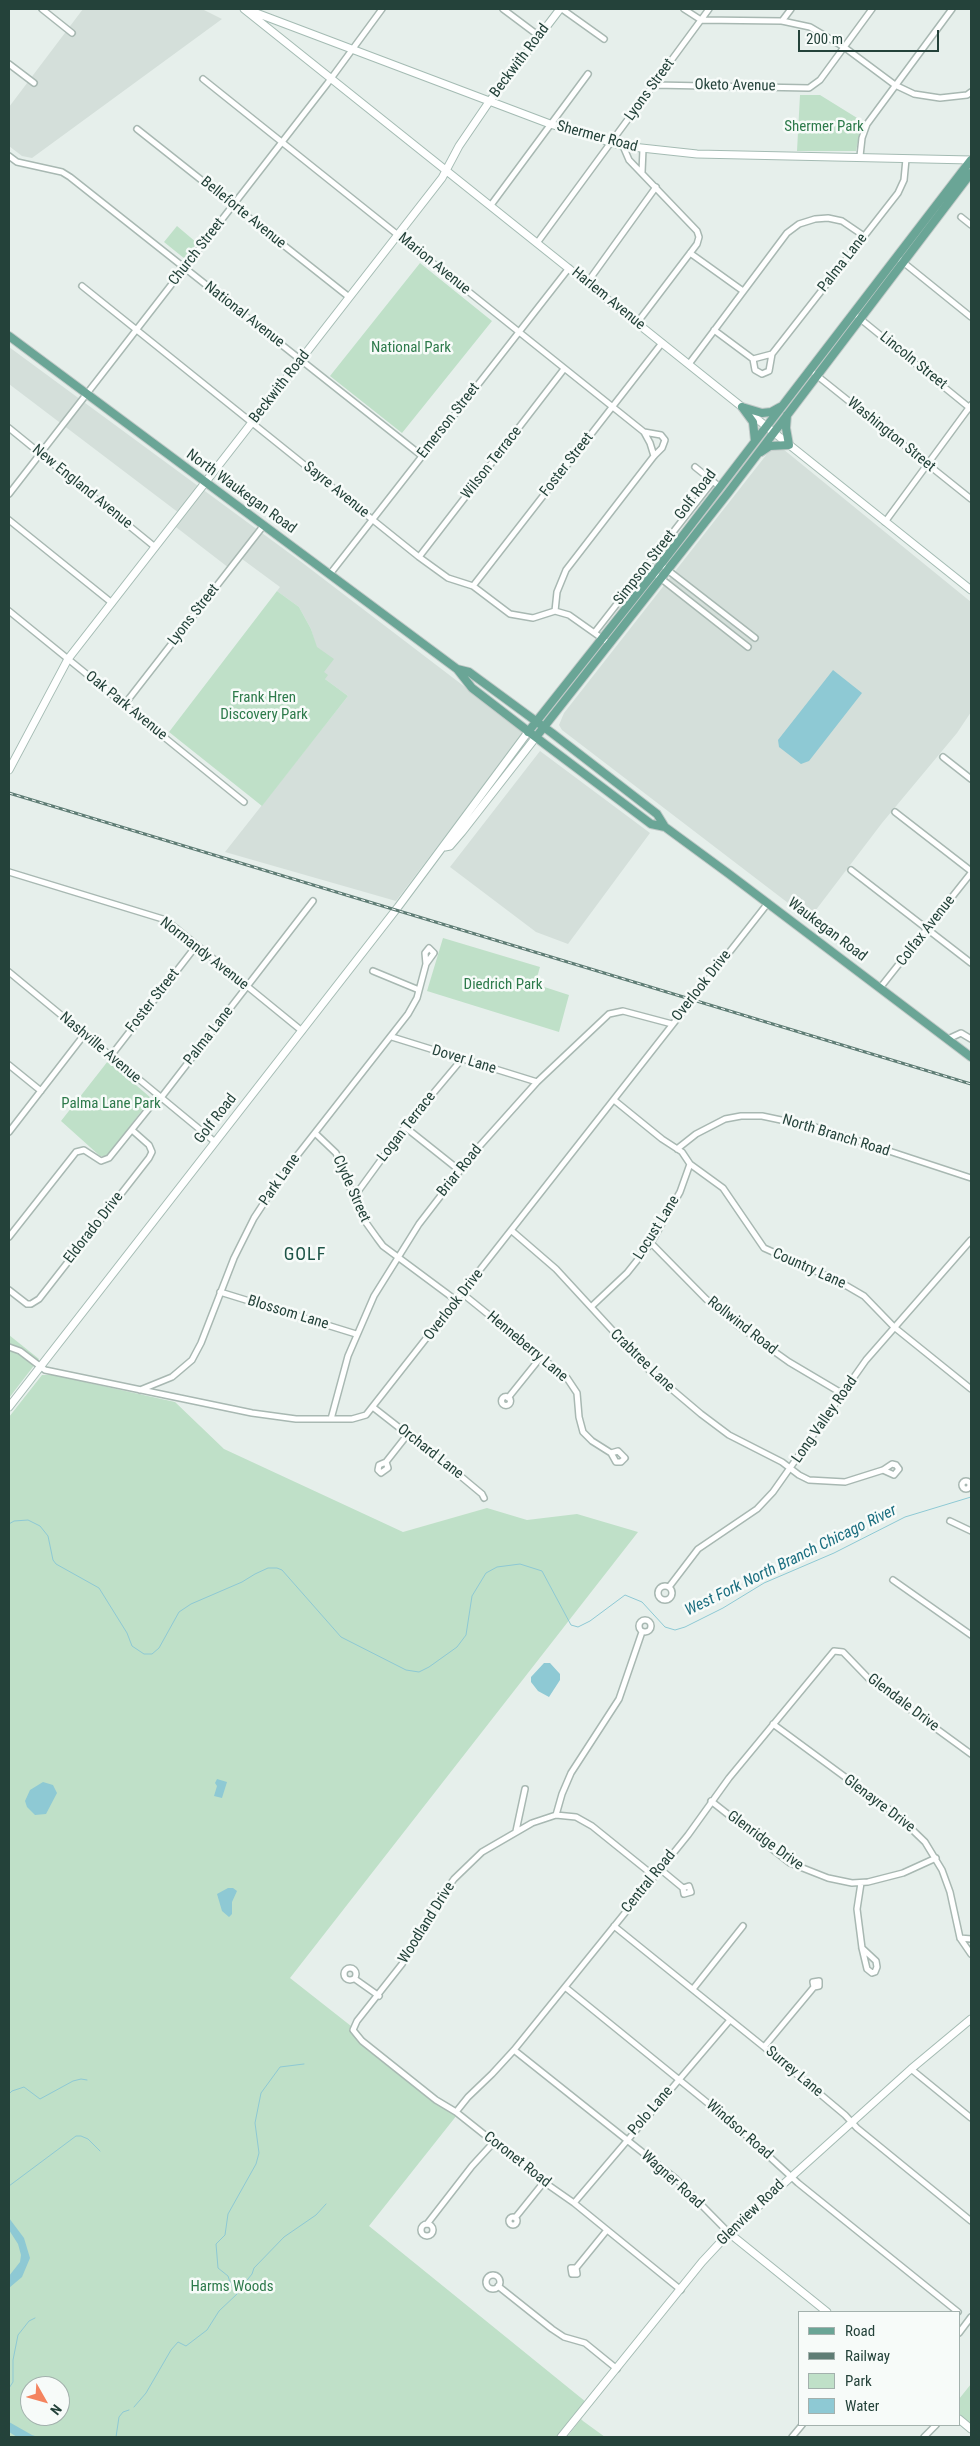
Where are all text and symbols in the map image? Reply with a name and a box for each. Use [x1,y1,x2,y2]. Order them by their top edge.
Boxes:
scale bar [800,20,941,52]
street label: Beckwith Road [487,21,553,101]
text: 200 m [806,30,843,48]
street label: Lyons Street [621,55,679,125]
street label: Oketo Avenue [694,76,776,96]
street label: Shermer Road [555,118,639,156]
park label: Shermer Park [784,118,864,136]
street label: Belleforte Avenue [197,173,289,253]
street label: Church Street [165,215,229,289]
street label: Marion Avenue [394,229,474,299]
street label: Palma Lane [815,230,871,296]
street label: Harlem Avenue [568,264,648,334]
street label: National Avenue [200,278,288,352]
street label: Lincoln Street [876,328,950,394]
park label: National Park [371,339,451,357]
street label: Beckwith Road [246,347,314,427]
street label: Emerson Street [414,380,484,462]
street label: Washington Street [843,394,939,476]
street label: Wilson Terrace [458,423,526,503]
street label: Foster Street [536,429,598,501]
street label: New England Avenue [28,441,136,533]
street label: North Waukegan Road [182,446,300,538]
street label: Sayre Avenue [300,458,372,522]
street label: Golf Road [671,466,721,524]
street label: Simpson Street [610,527,680,609]
street label: Lyons Street [165,581,223,649]
street label: Oak Park Avenue [82,668,170,744]
park label: Frank Hren Discovery Park [220,689,308,724]
street label: Colfax Avenue [893,892,959,970]
street label: Waukegan Road [784,894,870,966]
street label: Normandy Avenue [156,914,252,994]
street label: Overlook Drive [669,947,735,1025]
street label: Foster Street [122,965,184,1037]
park label: Diedrich Park [464,976,542,994]
street label: Palma Lane [181,1003,237,1069]
street label: Nashville Avenue [56,1009,144,1087]
street label: Dover Lane [430,1042,498,1078]
street label: Logan Terrace [374,1088,440,1166]
street label: Golf Road [191,1091,241,1147]
park label: Palma Lane Park [61,1095,161,1113]
street label: North Branch Road [780,1111,892,1161]
street label: Briar Road [434,1141,486,1201]
street label: Park Lane [256,1151,304,1209]
street label: Clyde Street [328,1153,374,1225]
street label: Eldorado Drive [61,1189,127,1267]
street label: Locust Lane [630,1193,684,1263]
district label: GOLF [283,1244,327,1266]
street label: Country Lane [770,1245,848,1293]
street label: Overlook Drive [421,1266,487,1344]
street label: Blossom Lane [245,1292,331,1334]
street label: Rollwind Road [703,1293,781,1359]
street label: Henneberry Lane [483,1308,571,1386]
street label: Crabtree Lane [606,1326,678,1396]
street label: Long Valley Road [788,1373,862,1467]
street label: Orchard Lane [393,1421,467,1483]
water label: West Fork North Branch Chicago River [682,1501,900,1621]
street label: Glendale Drive [864,1670,942,1736]
street label: Glenayre Drive [840,1771,918,1837]
street label: Glenridge Drive [723,1807,807,1875]
street label: Central Road [618,1847,680,1917]
street label: Woodland Drive [395,1879,459,1967]
street label: Surrey Lane [762,2043,826,2101]
street label: Polo Lane [625,2083,677,2139]
street label: Windsor Road [702,2096,776,2164]
street label: Coronet Road [480,2128,554,2192]
street label: Wagner Road [637,2147,707,2213]
street label: Glenview Road [714,2176,788,2250]
park label: Harms Woods [190,2278,274,2296]
legend [798,2311,960,2426]
text: Road [845,2322,875,2340]
text: Railway [845,2347,890,2365]
text: Park [845,2372,872,2390]
north arrow [20,2376,70,2426]
text: Water [845,2397,879,2415]
text: N [47,2401,65,2418]

